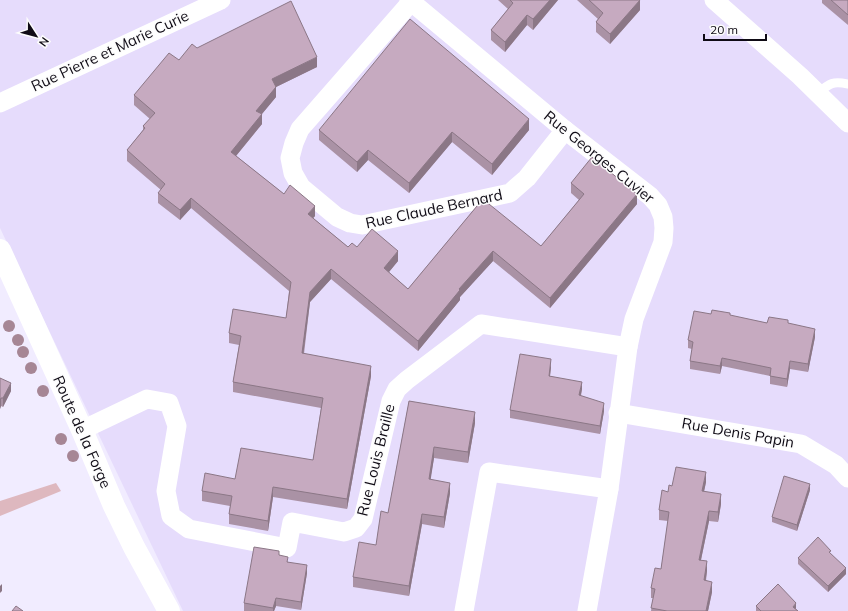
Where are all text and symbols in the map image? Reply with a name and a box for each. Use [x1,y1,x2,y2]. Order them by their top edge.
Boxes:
street label: Rue Pierre et Marie Curie [28,6,192,95]
north arrow [16,16,56,56]
scale bar [704,16,766,42]
text: 20 m [710,22,738,37]
text: N [36,34,52,49]
street label: Rue Georges Cuvier [540,106,659,207]
street label: Rue Claude Bernard [364,185,504,232]
street label: Route de la Forge [49,372,116,491]
street label: Rue Louis Braille [352,402,399,518]
street label: Rue Denis Papin [680,413,796,452]

